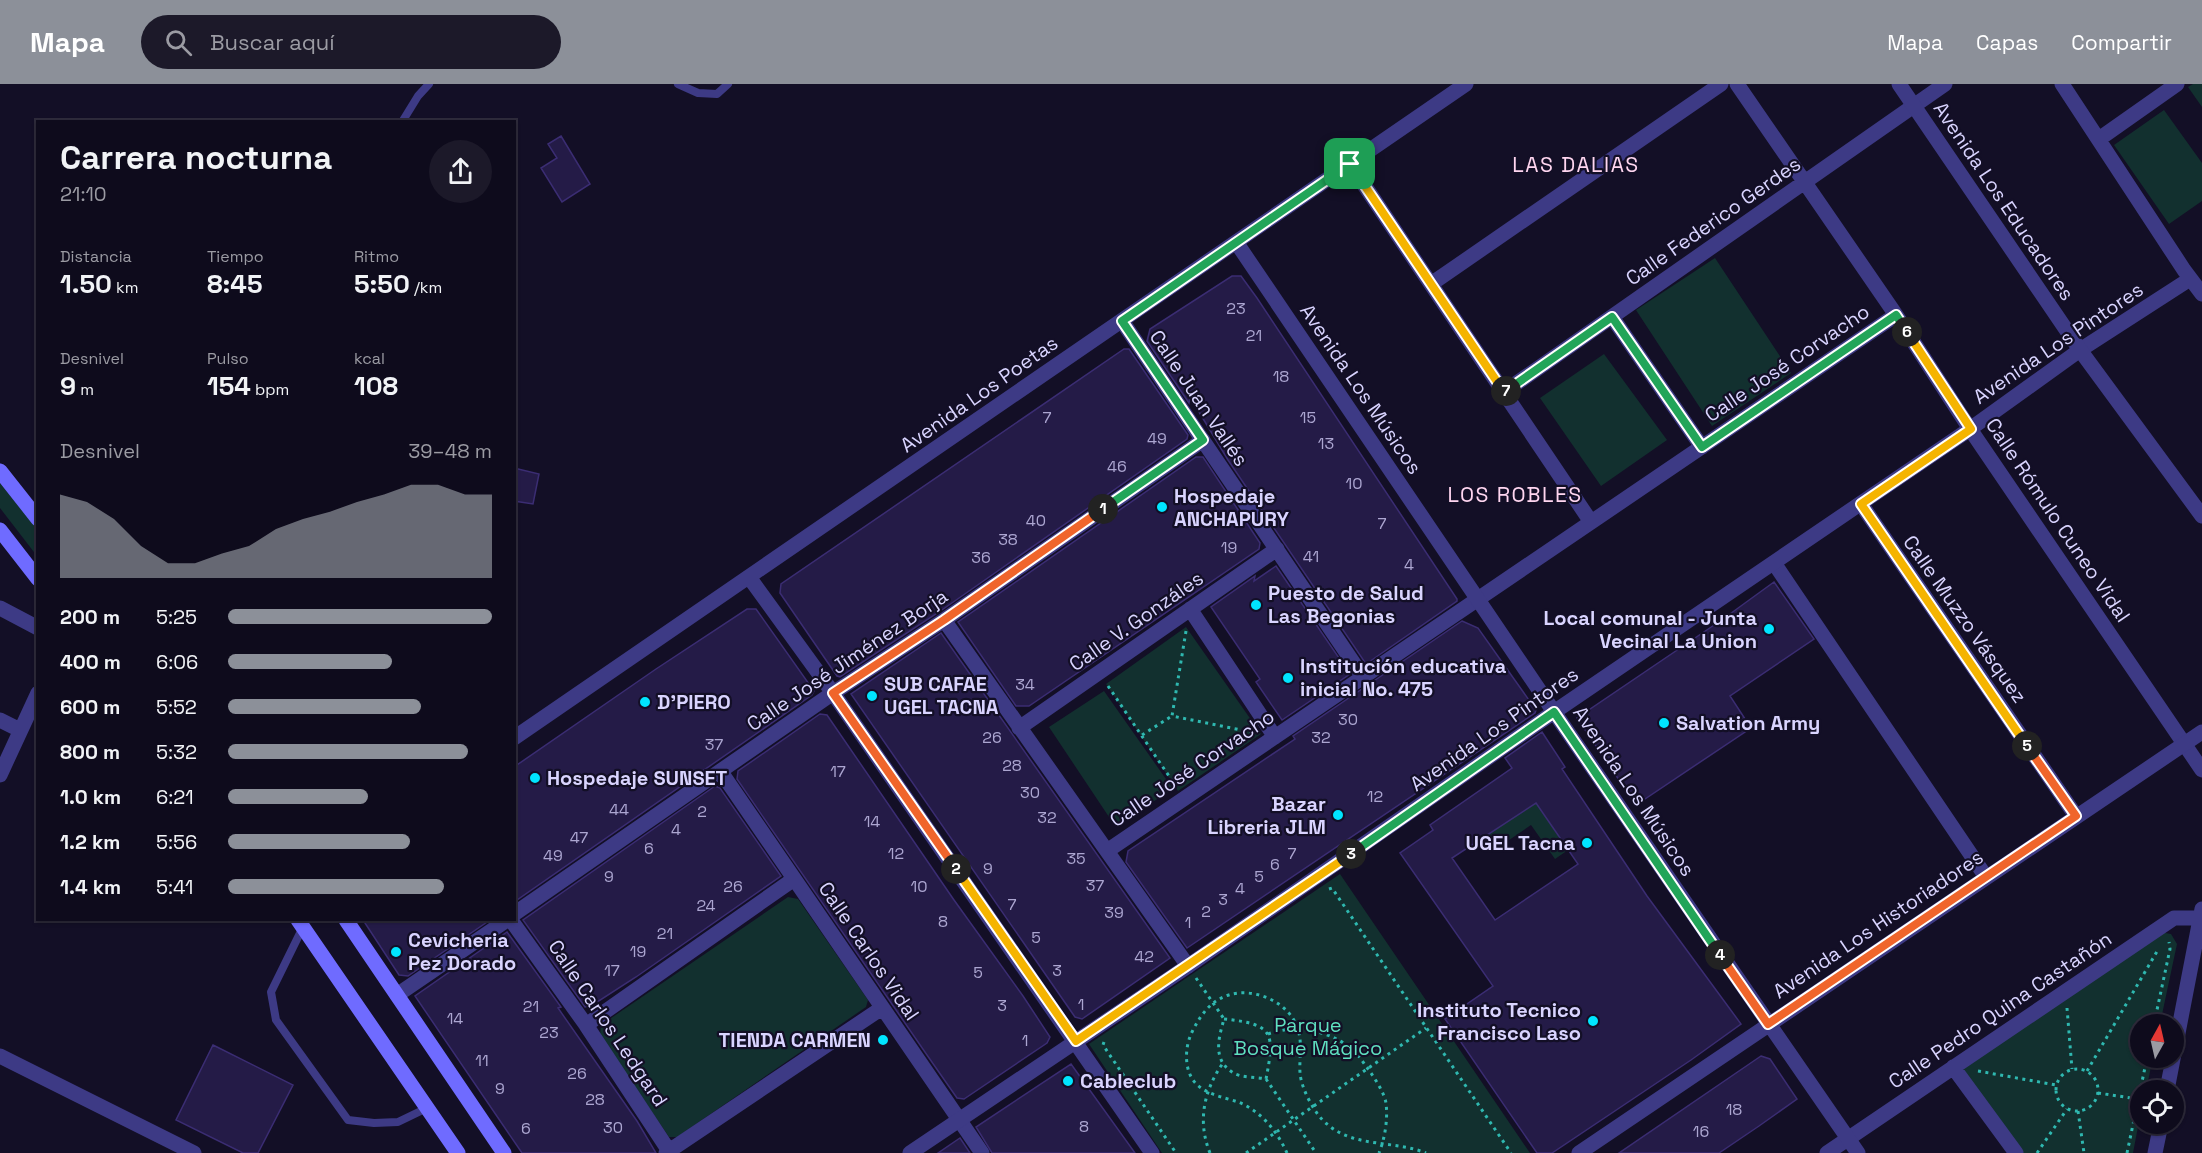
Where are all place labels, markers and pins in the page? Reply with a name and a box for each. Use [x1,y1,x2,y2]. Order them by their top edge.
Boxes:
pin [1324,138,1375,189]
pin: 6 [1892,317,1922,347]
pin: 7 [1491,376,1521,406]
place label: Hospedaje ANCHAPURY [1174,483,1290,532]
pin: 1 [1088,494,1118,524]
marker: Hospedaje ANCHAPURY [1155,500,1169,514]
place label: Puesto de Salud Las Begonias [1268,580,1424,629]
marker: Puesto de Salud Las Begonias [1249,598,1263,612]
place label: Local comunal - Junta Vecinal La Union [1544,605,1757,654]
marker: Local comunal - Junta Vecinal La Union [1762,622,1776,636]
place label: Institución educativa inicial No. 475 [1300,653,1507,702]
place label: SUB CAFAE UGEL TACNA [884,671,999,720]
marker: Institución educativa inicial No. 475 [1281,671,1295,685]
place label: D'PIERO [657,689,731,715]
marker: SUB CAFAE UGEL TACNA [865,689,879,703]
marker: D'PIERO [638,695,652,709]
place label: Salvation Army [1676,710,1820,736]
marker: Salvation Army [1657,716,1671,730]
pin: 5 [2012,731,2042,761]
place label: Hospedaje SUNSET [547,765,728,791]
marker: Hospedaje SUNSET [528,771,542,785]
place label: Bazar Libreria JLM [1207,791,1326,840]
marker: Bazar Libreria JLM [1331,808,1345,822]
place label: UGEL Tacna [1466,830,1575,856]
marker: UGEL Tacna [1580,836,1594,850]
pin: 3 [1336,839,1366,869]
pin: 2 [941,854,971,884]
place label: Cevicheria Pez Dorado [408,927,516,976]
pin: 4 [1705,940,1735,970]
marker: Cevicheria Pez Dorado [389,945,403,959]
place label: Instituto Tecnico Francisco Laso [1417,997,1581,1046]
marker: Instituto Tecnico Francisco Laso [1586,1014,1600,1028]
place label: TIENDA CARMEN [719,1027,871,1053]
marker: TIENDA CARMEN [876,1033,890,1047]
place label: Cableclub [1080,1068,1176,1094]
marker: Cableclub [1061,1074,1075,1088]

